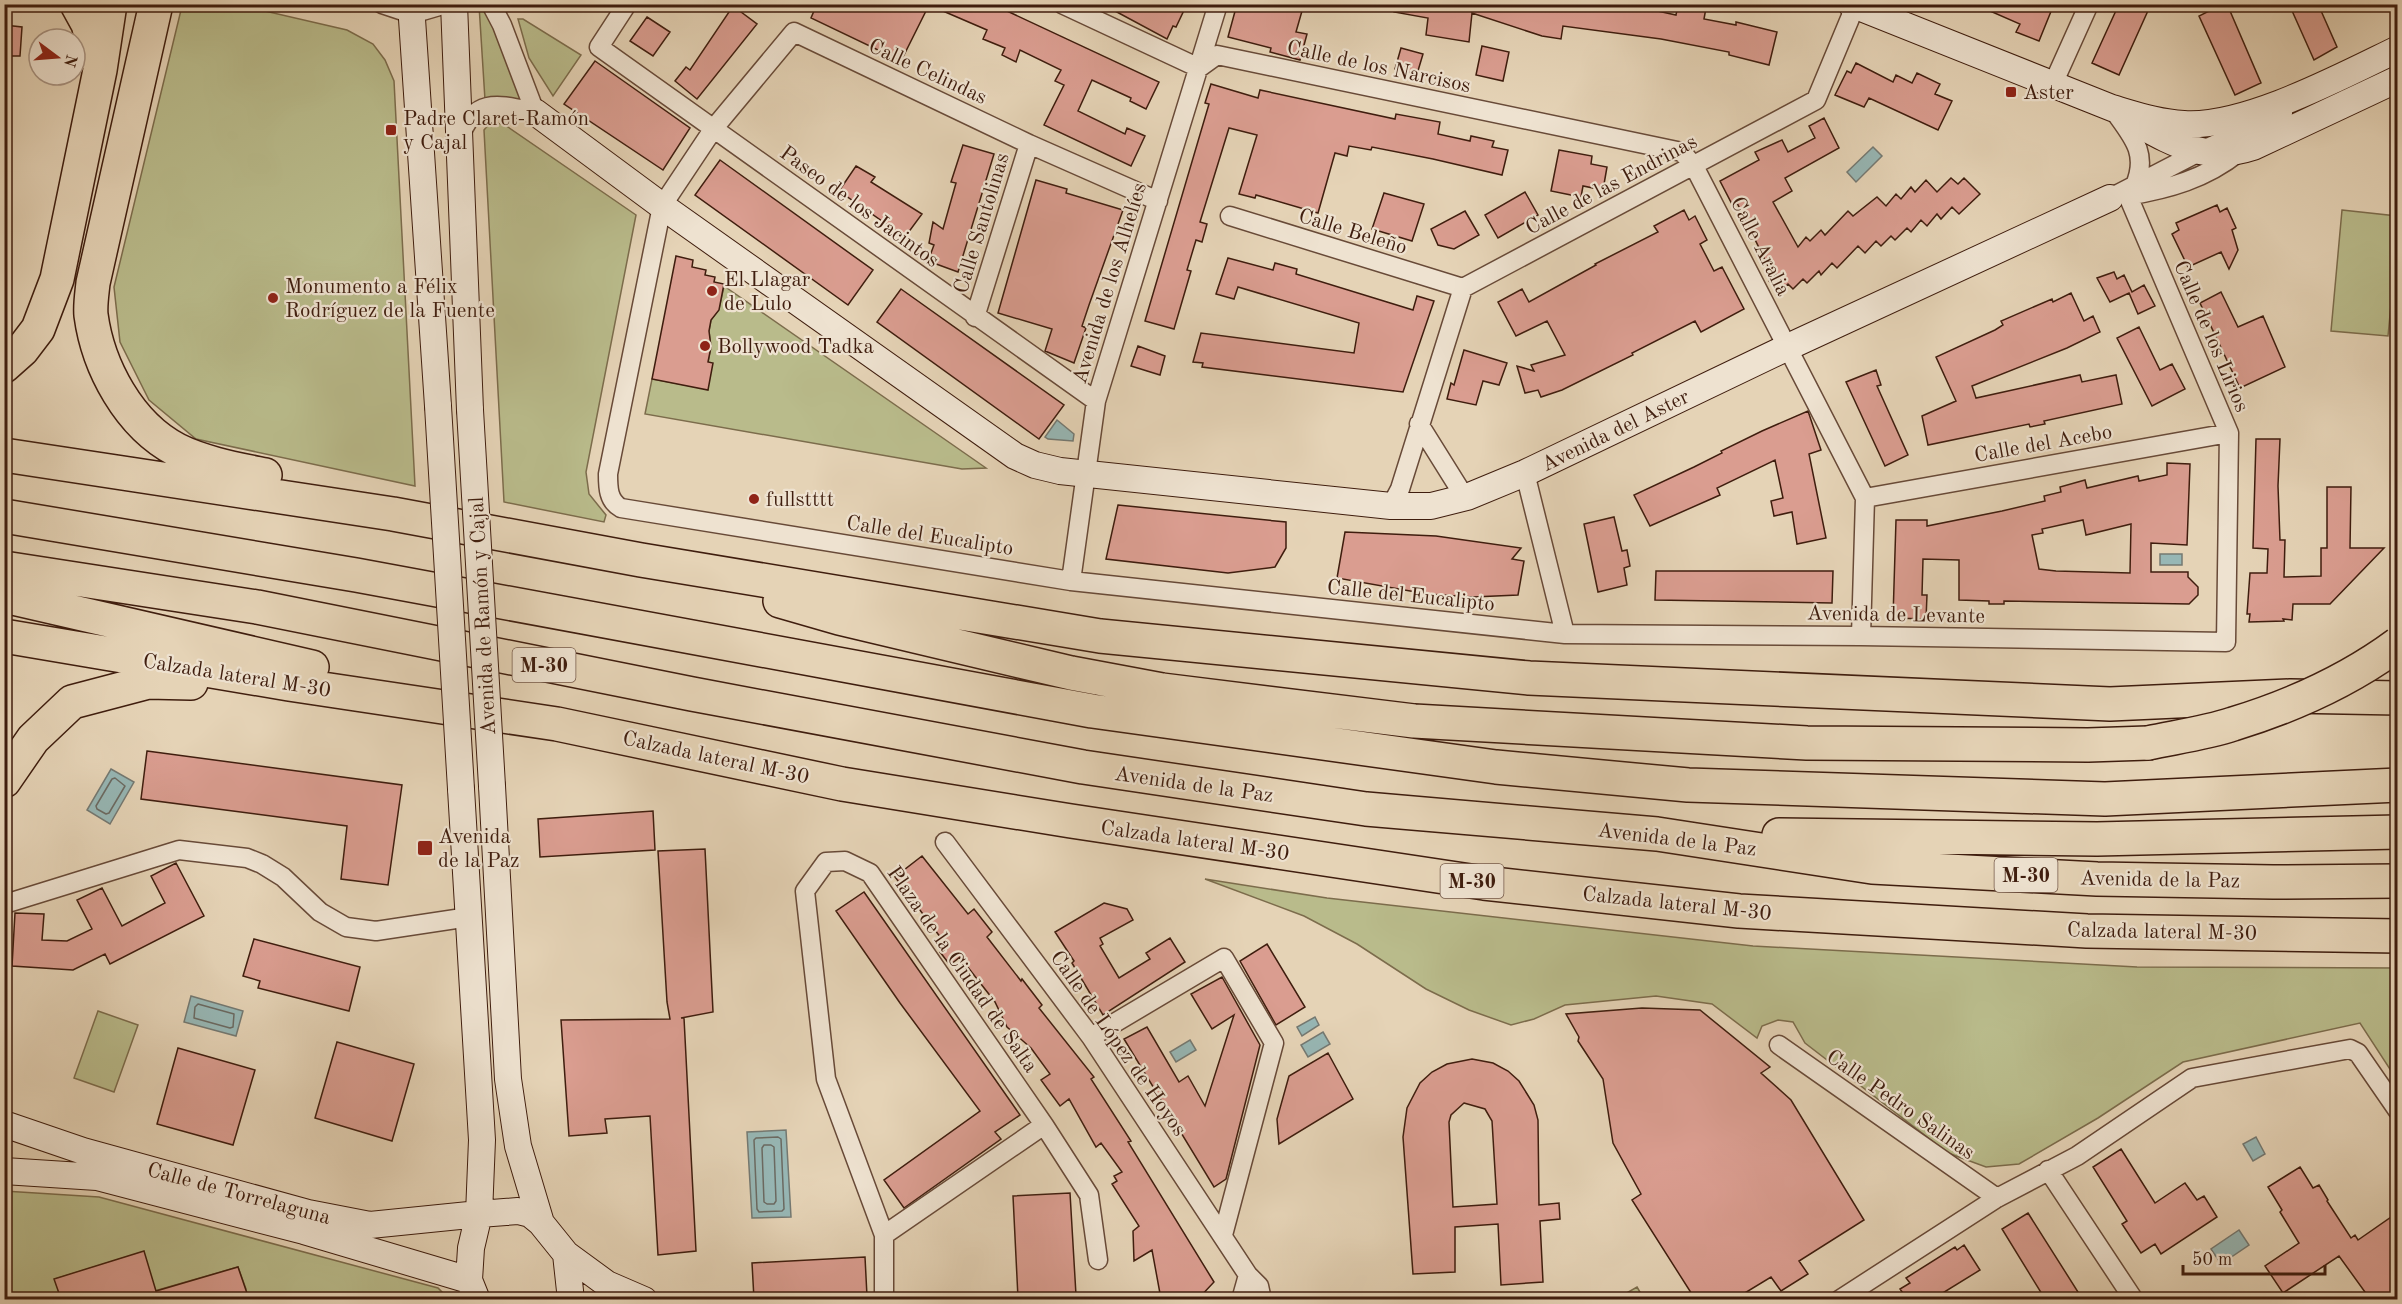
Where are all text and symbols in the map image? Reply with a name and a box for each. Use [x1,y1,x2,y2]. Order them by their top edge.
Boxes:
north arrow [27,27,87,87]
street label: Calle Celindas [865,36,990,109]
street label: Calle de los Narcisos [1285,38,1473,97]
text: N [60,52,79,69]
place label: Aster [2023,83,2074,104]
marker: Aster [2004,85,2018,99]
place label: Padre Claret-Ramón y Cajal [403,109,589,154]
marker: Padre Claret-Ramón y Cajal [384,123,398,137]
street label: Calle de las Endrinas [1523,131,1701,239]
street label: Paseo de los Jacintos [776,143,943,272]
street label: Calle Santolinas [951,151,1014,296]
street label: Avenida de los Alhelíes [1070,180,1151,387]
street label: Calle Aralia [1726,194,1794,300]
street label: Calle Beleño [1296,206,1409,259]
street label: Calle de los Lirios [2169,258,2252,415]
place label: El Llagar de Lulo [724,270,811,315]
place label: Monumento a Félix Rodríguez de la Fuente [285,277,495,322]
marker: El Llagar de Lulo [705,284,719,298]
marker: Monumento a Félix Rodríguez de la Fuente [266,291,280,305]
place label: Bollywood Tadka [717,337,874,358]
marker: Bollywood Tadka [698,339,712,353]
street label: Avenida del Aster [1538,386,1693,476]
street label: Calle del Acebo [1973,422,2114,467]
place label: fullstttt [766,490,834,511]
marker: fullstttt [747,492,761,506]
street label: Avenida de Ramón y Cajal [467,496,500,736]
street label: Calle del Eucalipto [845,513,1015,560]
street label: Calle del Eucalipto [1326,577,1496,616]
street label: Avenida de Levante [1807,603,1985,628]
road number: M-30 [512,648,576,682]
street label: Calzada lateral M-30 [141,651,332,702]
street label: Calzada lateral M-30 [620,728,811,789]
street label: Avenida de la Paz [1113,764,1275,807]
street label: Calzada lateral M-30 [1099,818,1290,865]
street label: Avenida de la Paz [1596,820,1758,861]
place label: Avenida de la Paz [438,827,519,872]
marker: Avenida de la Paz [416,839,434,857]
road number: M-30 [1994,858,2058,892]
street label: Plaza de la Ciudad de Salta [882,863,1041,1077]
road number: M-30 [1440,864,1504,898]
street label: Avenida de la Paz [2080,869,2240,892]
street label: Calzada lateral M-30 [1581,884,1773,925]
street label: Calzada lateral M-30 [2067,920,2257,945]
street label: Calle de López de Hoyos [1046,947,1190,1140]
street label: Calle Pedro Salinas [1822,1046,1978,1164]
street label: Calle de Torrelaguna [145,1160,333,1229]
scale bar [2183,1238,2326,1276]
text: 50 m [2192,1251,2232,1269]

